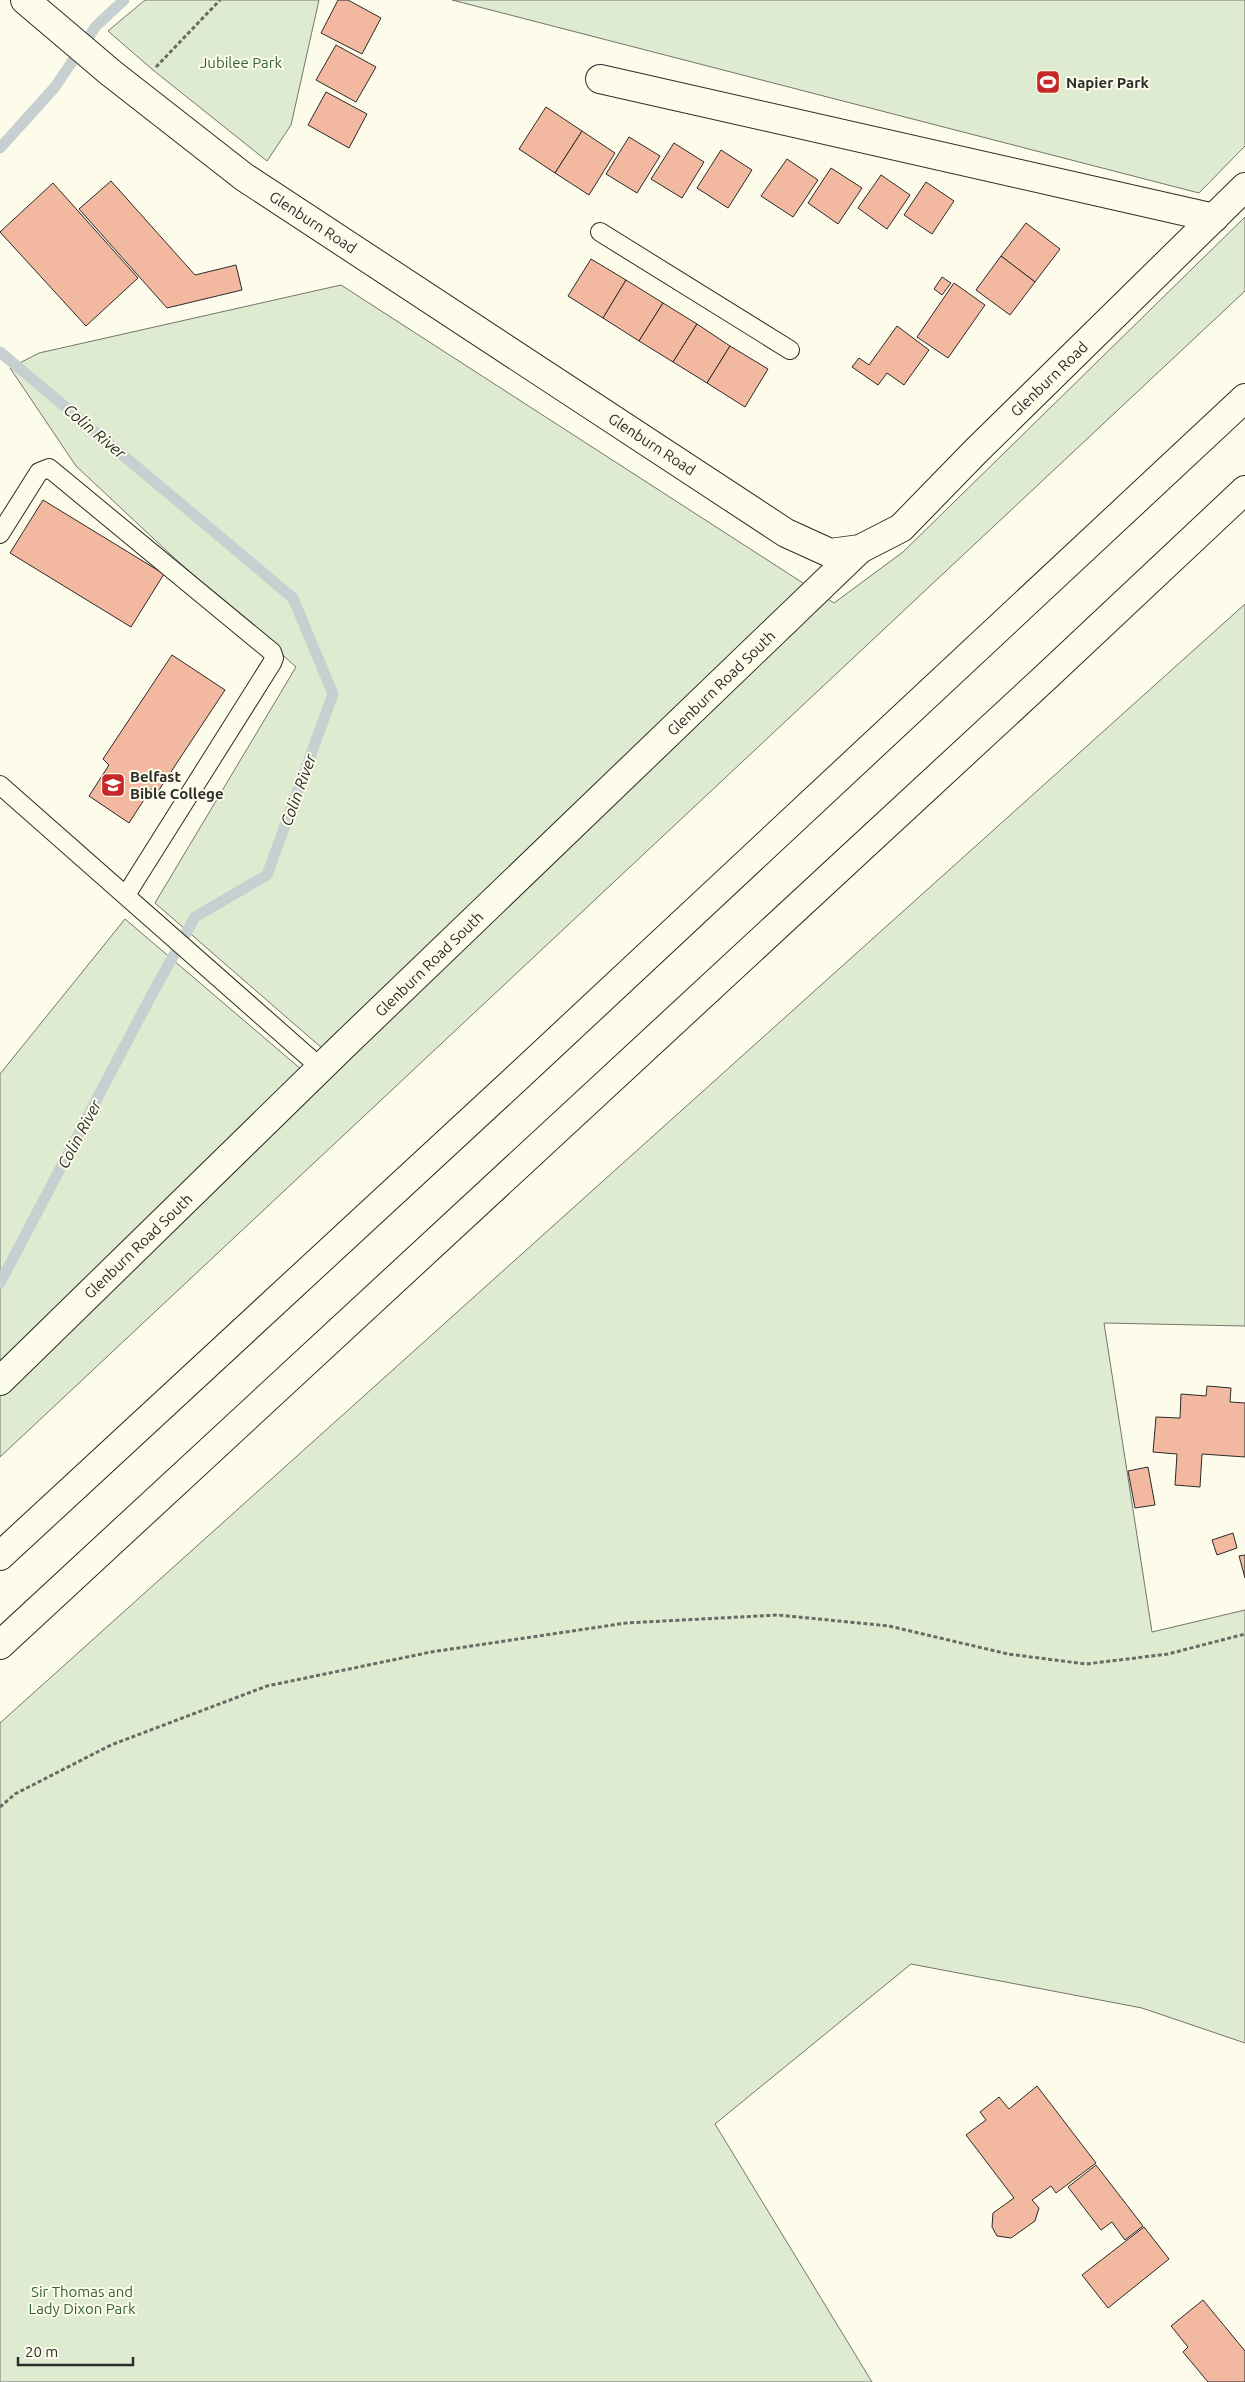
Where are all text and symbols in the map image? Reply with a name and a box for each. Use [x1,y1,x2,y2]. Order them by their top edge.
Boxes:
park label: Jubilee Park [200,54,282,71]
sports icon: Napier Park [1035,69,1061,95]
place label: Napier Park [1066,74,1149,91]
street label: Glenburn Road [266,188,360,256]
street label: Glenburn Road [1007,338,1091,420]
water label: Colin River [61,400,130,463]
street label: Glenburn Road [605,410,699,478]
street label: Glenburn Road South [664,627,778,739]
water label: Colin River [277,751,320,828]
place label: Belfast Bible College [130,768,224,802]
school or university icon: Belfast Bible College [100,772,126,798]
street label: Glenburn Road South [372,908,486,1020]
water label: Colin River [53,1096,105,1171]
street label: Glenburn Road South [81,1190,195,1302]
park label: Sir Thomas and Lady Dixon Park [28,2283,136,2317]
scale bar [18,2334,132,2366]
text: 20 m [25,2343,58,2360]

